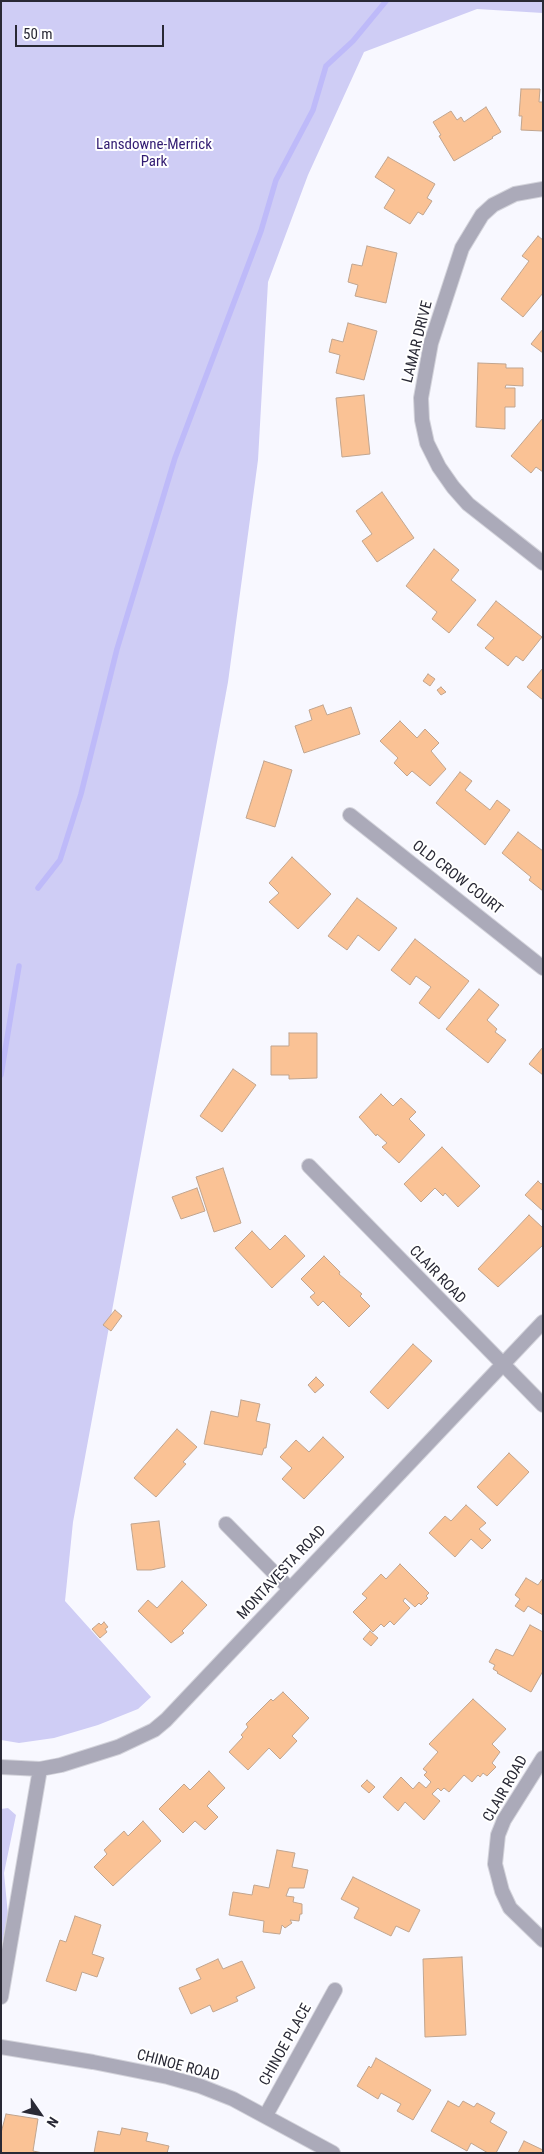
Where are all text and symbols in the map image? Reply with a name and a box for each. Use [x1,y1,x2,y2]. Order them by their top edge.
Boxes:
scale bar [18,15,166,47]
text: 50 m [23,25,53,43]
park label: Lansdowne-Merrick Park [96,136,212,171]
street label: LAMAR DRIVE [399,299,437,385]
street label: OLD CROW COURT [408,837,506,919]
street label: CLAIR ROAD [405,1242,469,1308]
street label: MONTAVESTA ROAD [234,1522,330,1624]
street label: CLAIR ROAD [480,1753,532,1825]
street label: CHINOE PLACE [256,2001,316,2089]
street label: CHINOE ROAD [135,2046,221,2086]
north arrow [15,2089,65,2139]
text: N [44,2114,62,2130]

